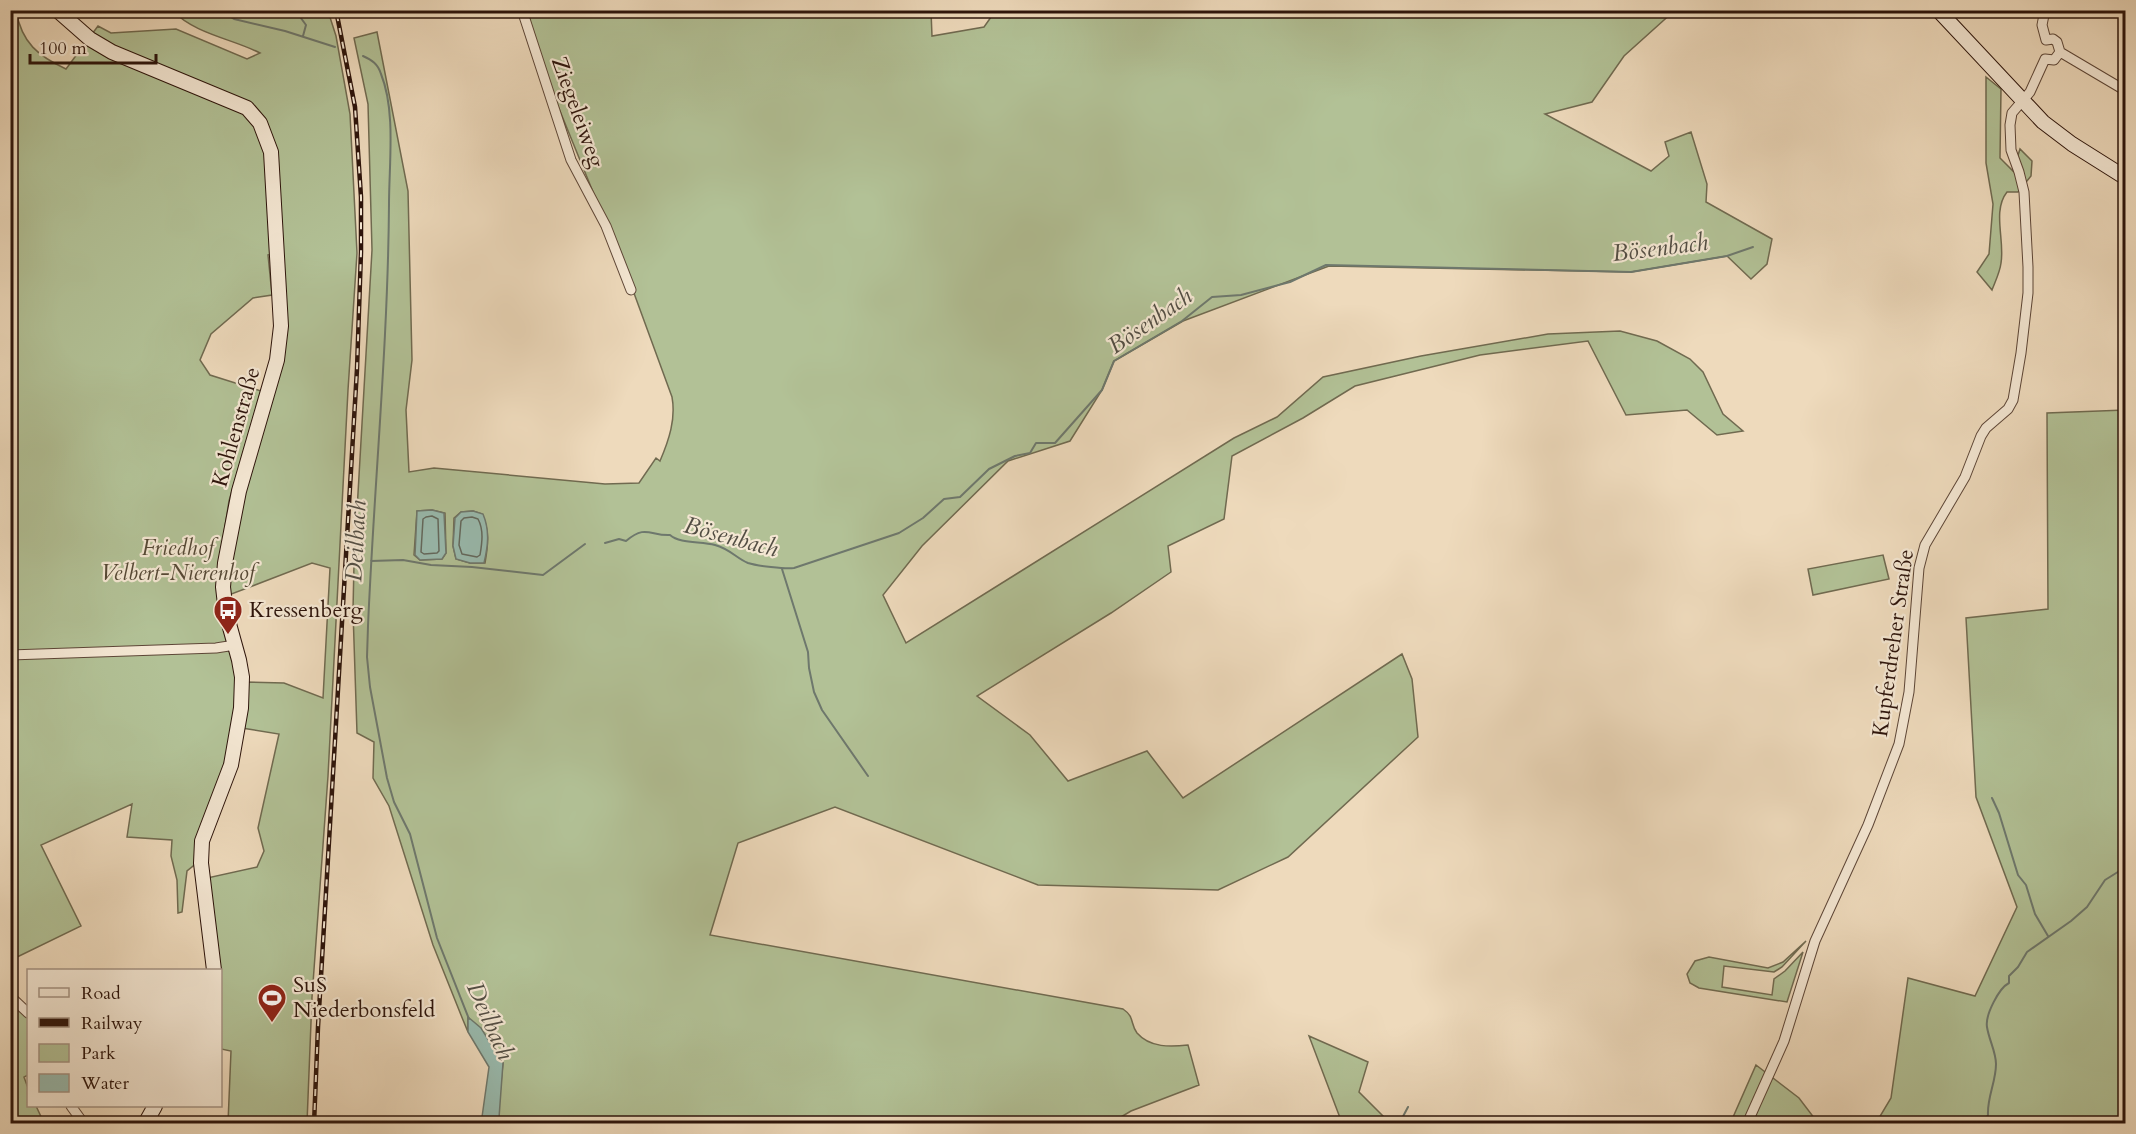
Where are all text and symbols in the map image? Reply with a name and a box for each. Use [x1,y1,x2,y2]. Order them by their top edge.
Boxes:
scale bar [30,27,156,65]
text: 100 m [39,36,87,61]
street label: Ziegeleiweg [544,52,612,172]
water label: Bösenbach [1610,226,1710,270]
water label: Bösenbach [1101,280,1199,362]
street label: Kohlenstraße [205,364,267,490]
water label: Deilbach [337,499,375,583]
water label: Bösenbach [680,509,782,566]
park label: Friedhof Velbert-Nierenhof [101,533,260,588]
street label: Kupferdreher Straße [1865,547,1921,739]
bus stop icon: Kressenberg [212,594,244,636]
place label: Kressenberg [249,595,363,625]
legend [27,969,222,1107]
place label: SuS Niederbonsfeld [293,970,436,1025]
water label: Deilbach [458,977,522,1066]
text: Road [81,981,121,1006]
sports icon: SuS Niederbonsfeld [256,982,288,1024]
text: Railway [81,1011,143,1036]
text: Park [81,1041,116,1066]
text: Water [80,1071,130,1096]

